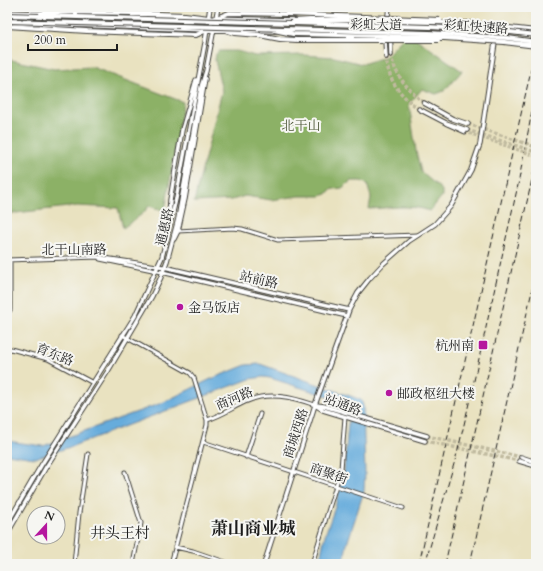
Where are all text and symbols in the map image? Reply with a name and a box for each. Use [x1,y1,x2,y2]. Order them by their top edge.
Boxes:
street label: 彩虹大道 [350,16,402,34]
street label: 彩虹快速路 [443,16,509,38]
scale bar [28,26,117,52]
text: 200 m [34,32,67,48]
park label: 北干山 [281,117,321,135]
street label: 通惠路 [152,206,178,248]
street label: 北干山南路 [41,241,107,259]
street label: 站前路 [238,267,280,293]
place label: 金马饭店 [188,299,240,317]
marker: 金马饭店 [175,302,185,312]
place label: 杭州南 [435,337,474,355]
street label: 育东路 [33,339,76,371]
marker: 杭州南 [477,339,489,351]
street label: 商河路 [213,383,256,415]
place label: 邮政枢纽大楼 [397,385,475,403]
marker: 邮政枢纽大楼 [384,388,394,398]
street label: 站通路 [321,390,364,420]
street label: 商城西路 [279,406,313,461]
street label: 商聚街 [307,459,350,489]
north arrow [26,505,66,545]
text: N [42,507,57,525]
district label: 萧山商业城 [211,517,296,540]
district label: 井头王村 [90,523,150,543]

